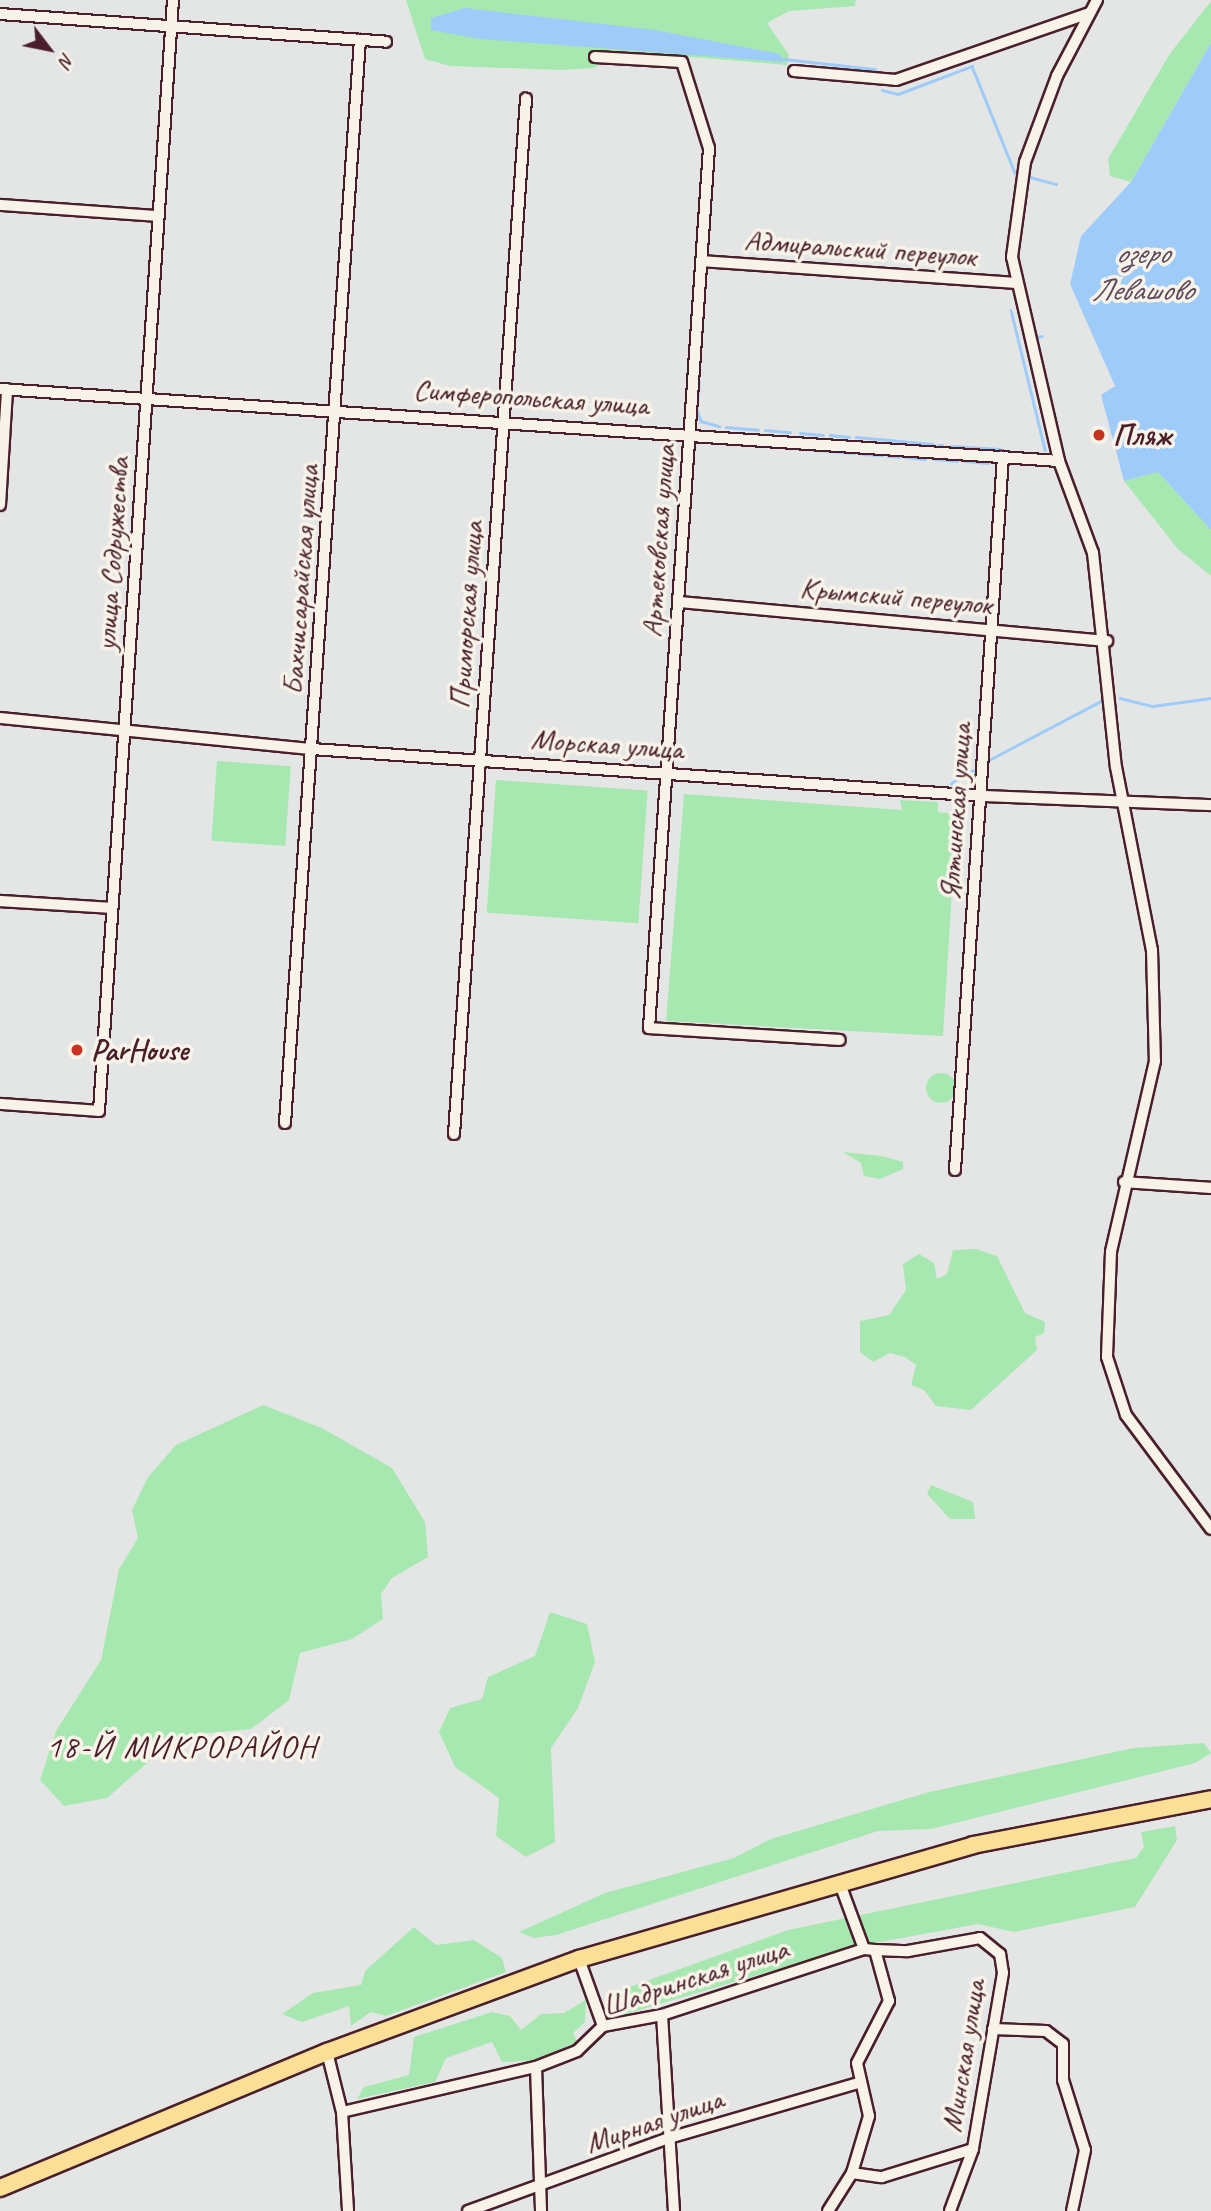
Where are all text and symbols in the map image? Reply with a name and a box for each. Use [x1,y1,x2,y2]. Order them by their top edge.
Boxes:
north arrow [14,14,84,84]
text: N [54,49,80,71]
street label: Адмиральский переулок [743,222,977,274]
water label: озеро Левашово [1091,235,1193,310]
street label: Симферопольская улица [412,371,650,423]
place label: Пляж [1113,417,1171,453]
marker: Пляж [1091,427,1107,443]
street label: Артековская улица [633,443,683,639]
street label: улица Содружества [87,455,137,653]
street label: Бахчисарайская улица [274,463,326,697]
street label: Приморская улица [441,519,491,711]
street label: Крымский переулок [799,570,993,622]
street label: Морская улица [530,721,684,767]
street label: Ялтинская улица [931,722,979,902]
place label: ParHouse [91,1032,188,1068]
marker: ParHouse [69,1042,85,1058]
district label: 18-Й МИКРОРАЙОН [48,1728,316,1766]
street label: Шадринская улица [597,1930,793,2024]
street label: Минская улица [933,1977,993,2135]
street label: Мирная улица [581,2081,727,2161]

